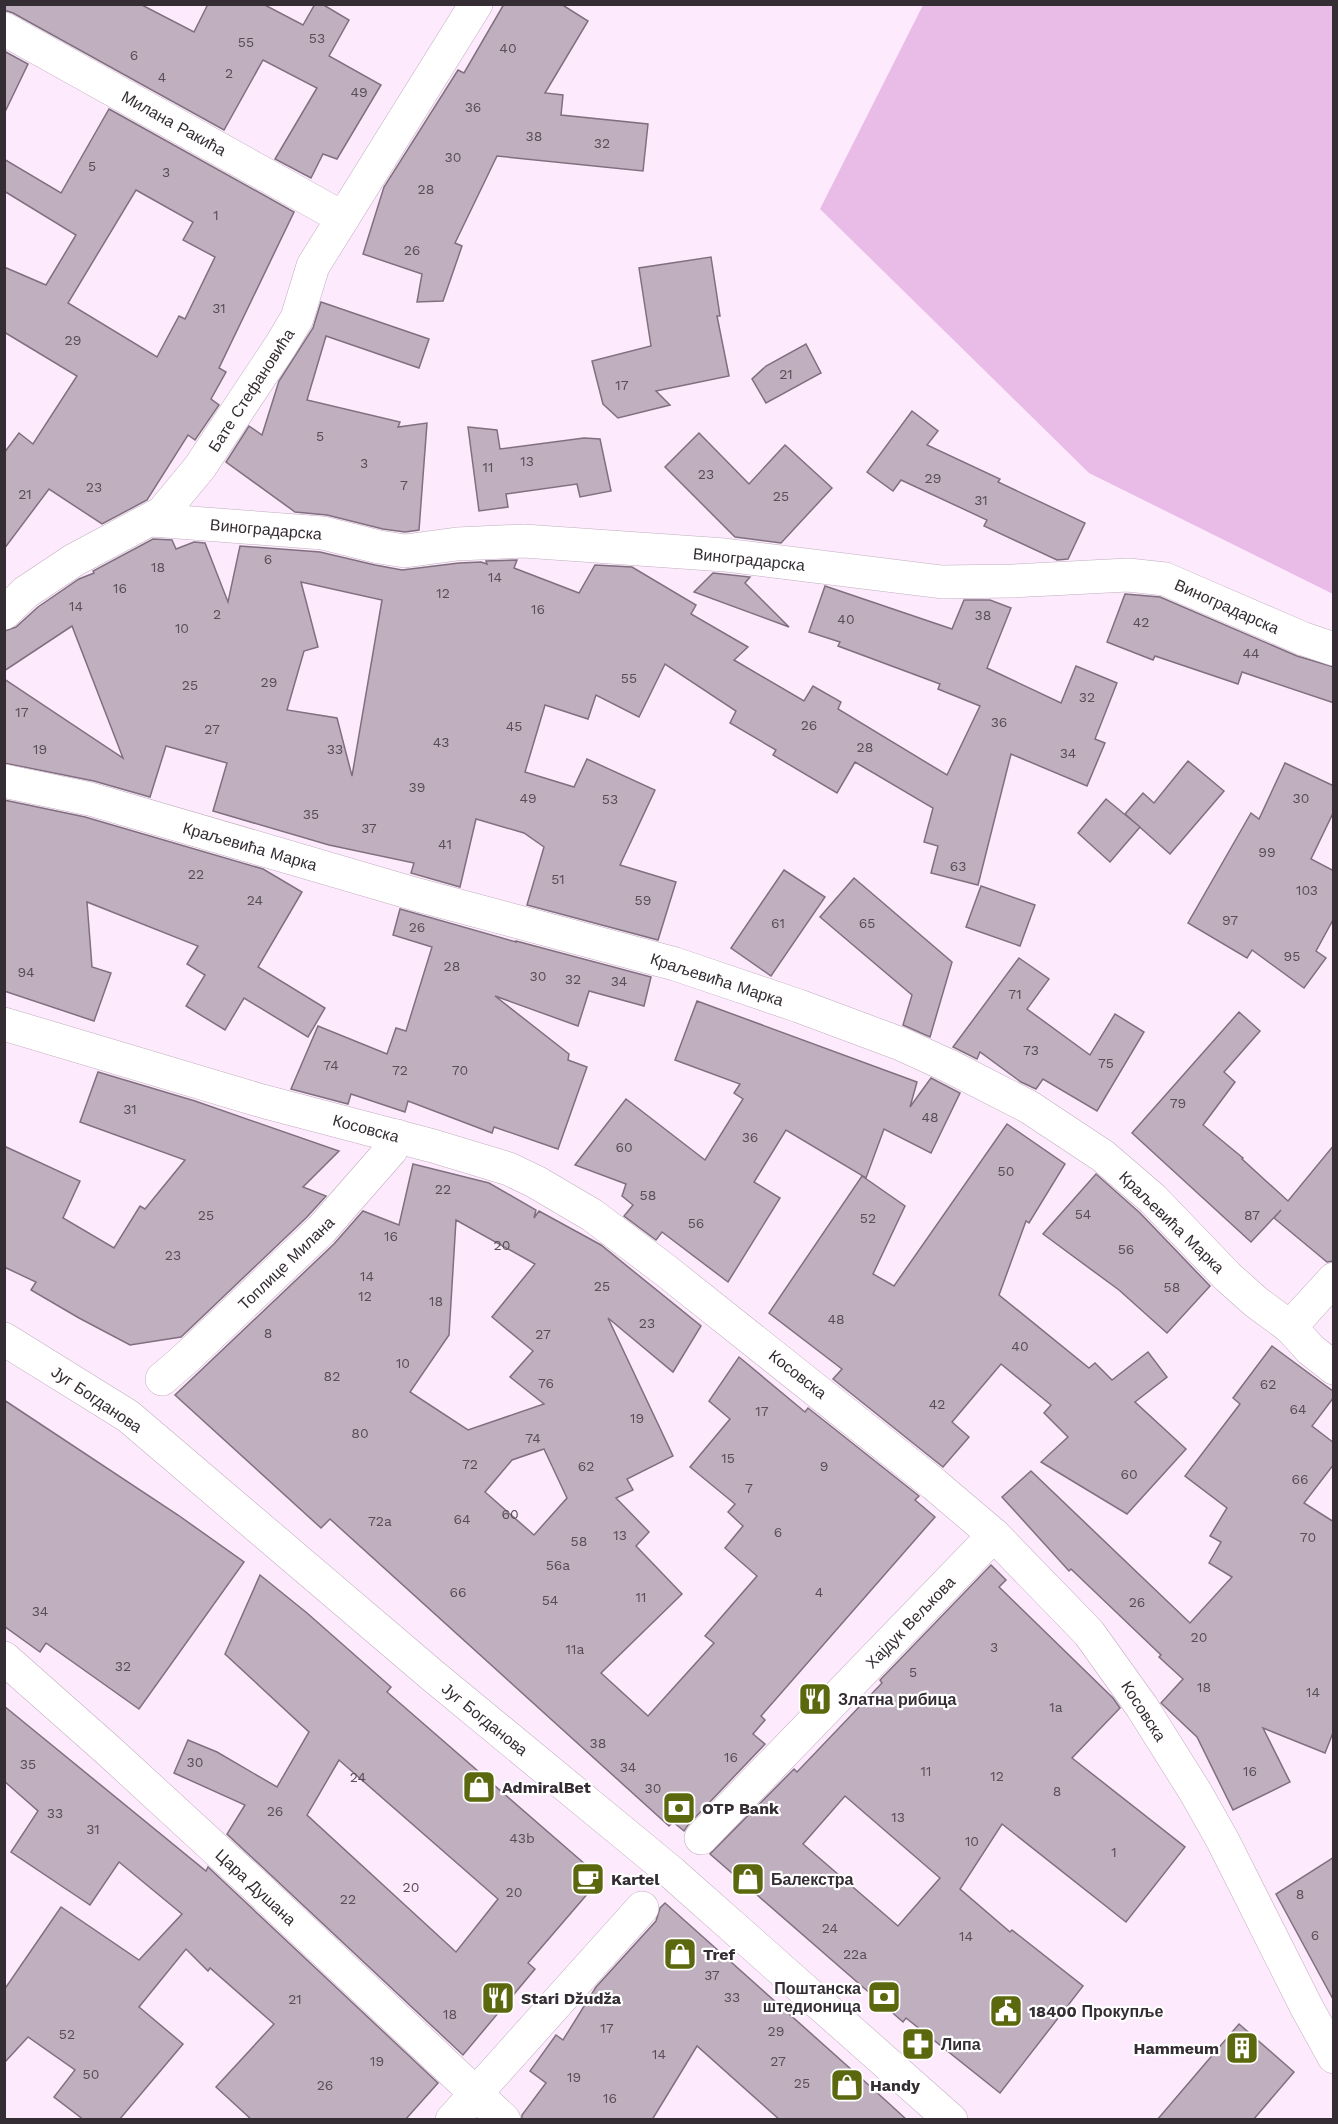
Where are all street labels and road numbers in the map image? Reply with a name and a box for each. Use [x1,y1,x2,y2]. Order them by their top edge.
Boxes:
street label: Милана Ракића [118,87,229,160]
street label: Бате Стефановића [204,325,298,455]
street label: Виноградарска [209,515,323,544]
street label: Виноградарска [692,544,806,575]
street label: Виноградарска [1172,575,1282,638]
street label: Краљевића Марка [181,818,319,875]
street label: Краљевића Марка [648,949,786,1010]
street label: Косовска [331,1111,401,1146]
street label: Краљевића Марка [1115,1167,1228,1277]
street label: Топлице Милана [234,1213,338,1314]
street label: Косовска [765,1346,830,1403]
street label: Југ Богданова [48,1362,146,1437]
street label: Хајдук Вељкова [862,1572,959,1672]
street label: Косовска [1117,1678,1170,1745]
street label: Југ Богданова [438,1679,532,1760]
street label: Цара Душана [212,1845,300,1930]

